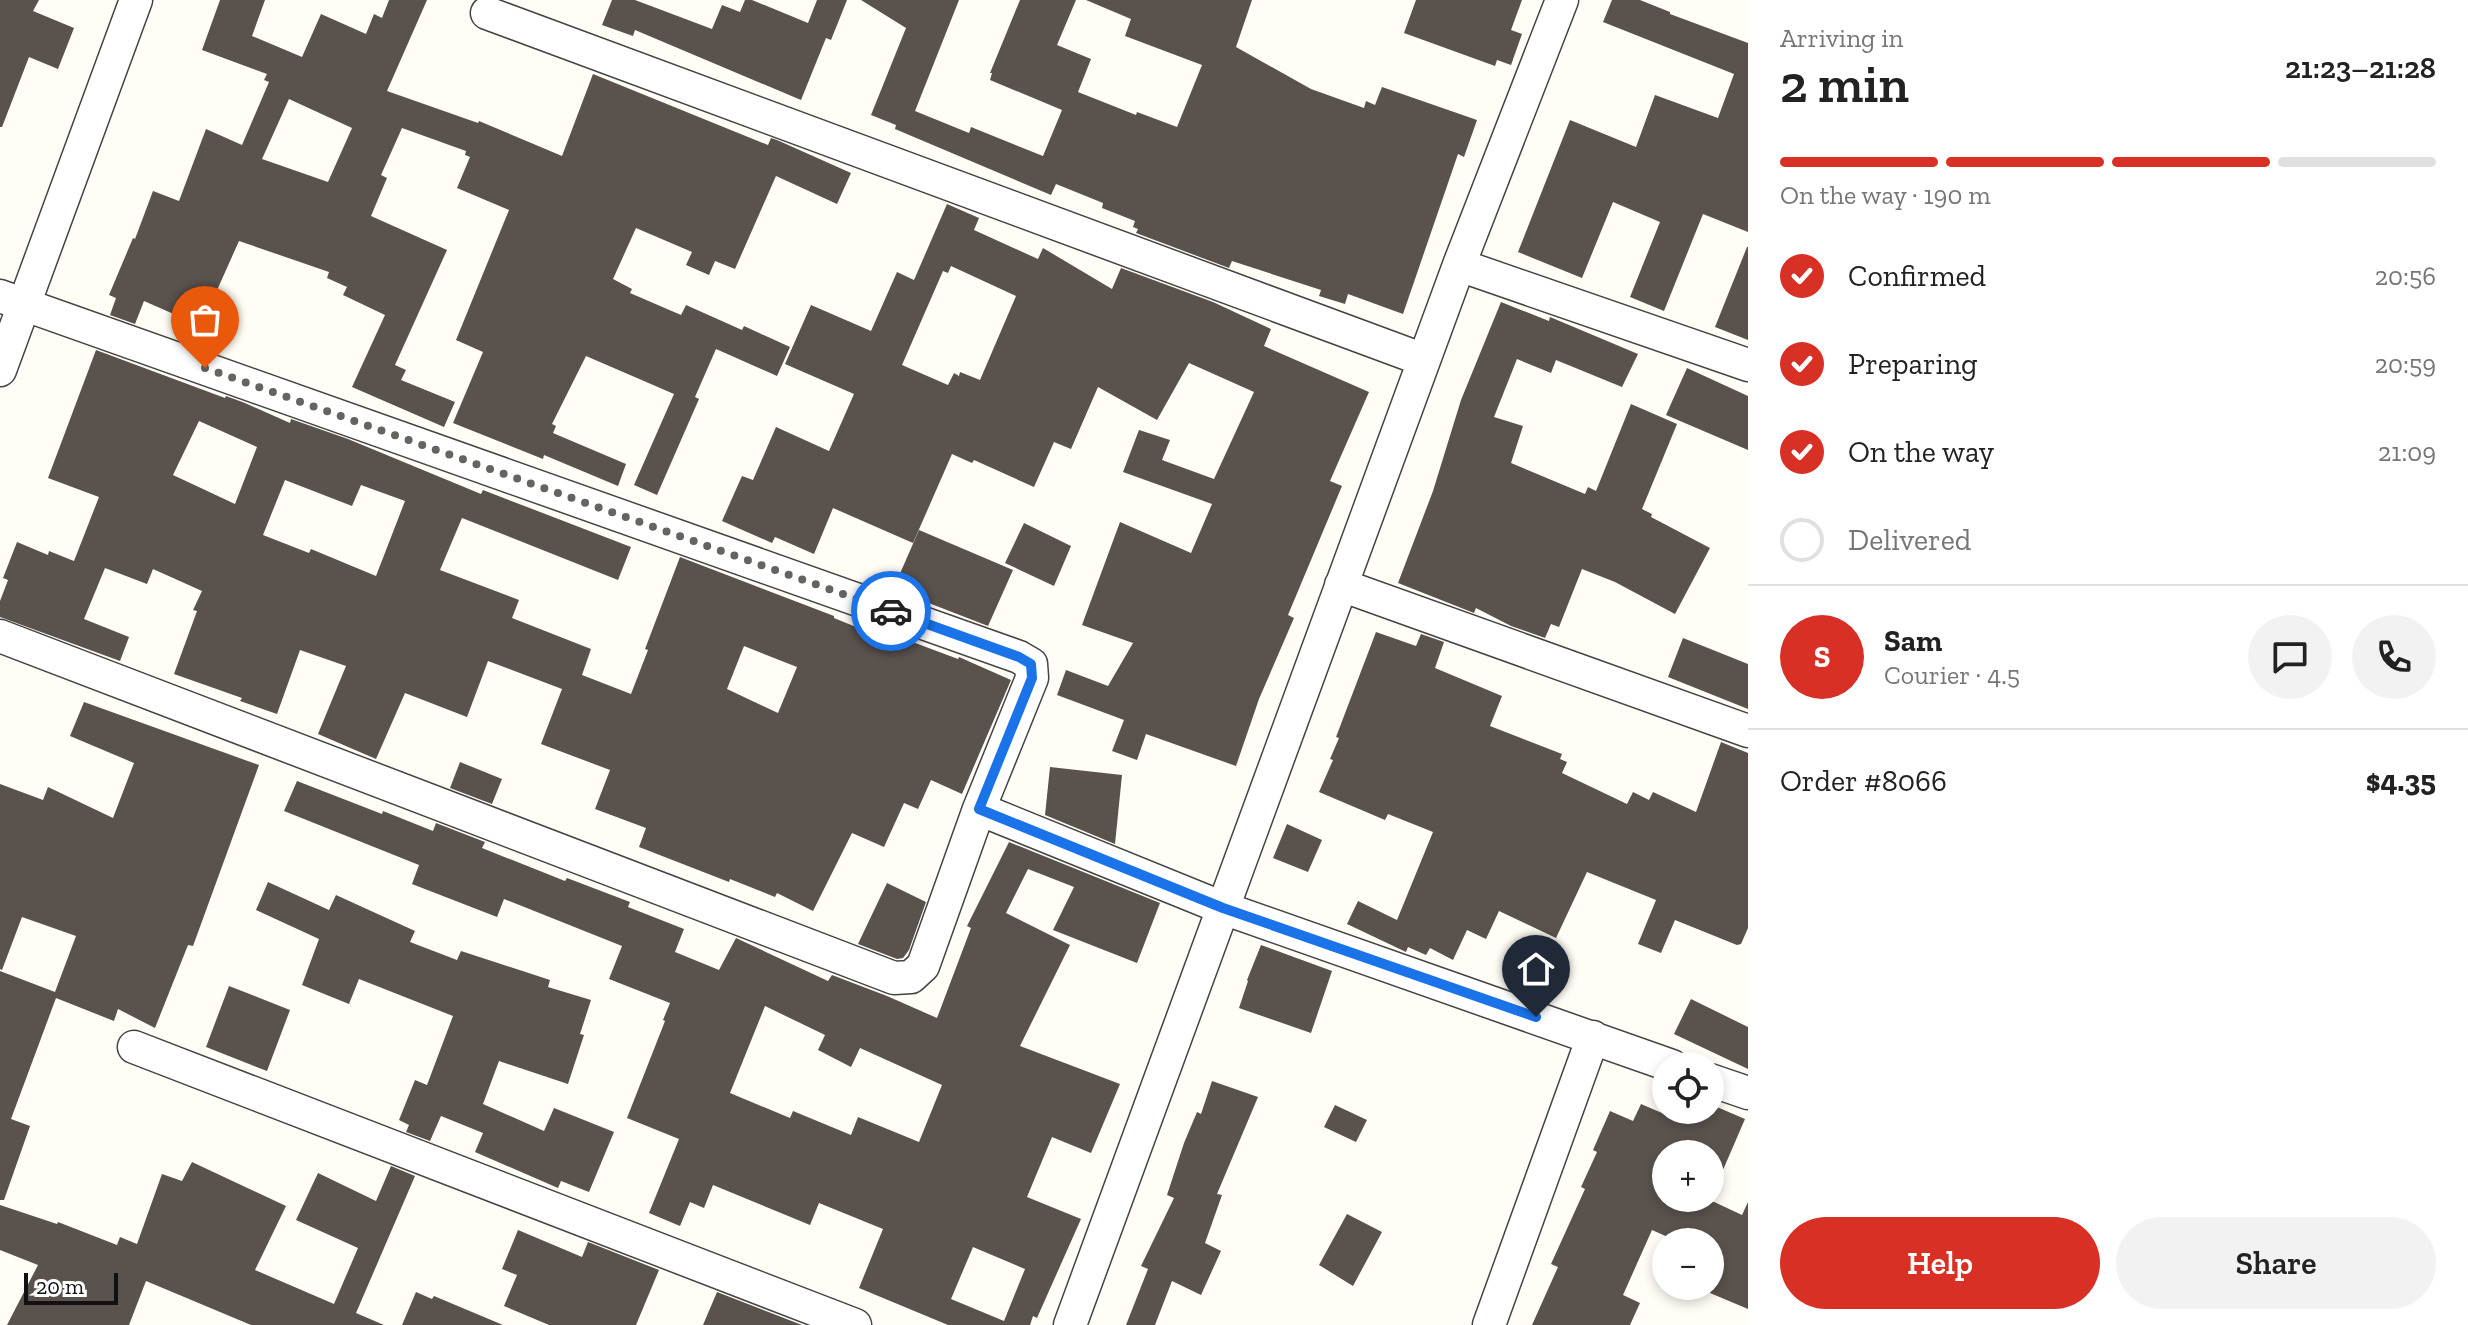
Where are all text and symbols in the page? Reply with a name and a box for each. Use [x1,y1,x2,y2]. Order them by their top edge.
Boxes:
text: Arriving in [1780,22,1903,54]
text: 21:23–21:28 [2285,50,2436,86]
text: 2 min [1780,53,1909,115]
text: On the way · 190 m [1780,179,1991,211]
icon: check [1780,254,1824,298]
text: Confirmed [1848,258,1986,294]
text: 20:56 [2375,260,2436,292]
pin [171,286,239,368]
icon: bag [183,298,227,342]
icon: check [1780,342,1824,386]
text: Preparing [1848,346,1978,382]
text: 20:59 [2375,348,2436,380]
icon: check [1780,430,1824,474]
text: On the way [1848,434,1994,470]
text: 21:09 [2378,436,2436,468]
text: Delivered [1848,522,1971,558]
courier [851,571,931,651]
icon: car [869,589,913,633]
button: chat [2248,615,2332,699]
button: phone [2352,615,2436,699]
text: Sam [1884,623,1942,659]
text: S [1814,639,1830,675]
text: Courier · 4.5 [1884,659,2020,691]
text: Order #8066 [1780,763,1947,799]
text: $4.35 [2366,763,2436,799]
pin [1502,935,1570,1017]
icon: home [1514,947,1558,991]
map controls [1652,1052,1724,1300]
button: locate [1652,1052,1724,1124]
button: + [1652,1140,1724,1212]
button: Help [1780,1217,2100,1309]
button: Share [2116,1217,2436,1309]
button: − [1652,1228,1724,1300]
scale bar [24,1269,118,1305]
text: 20 m [36,1273,84,1300]

